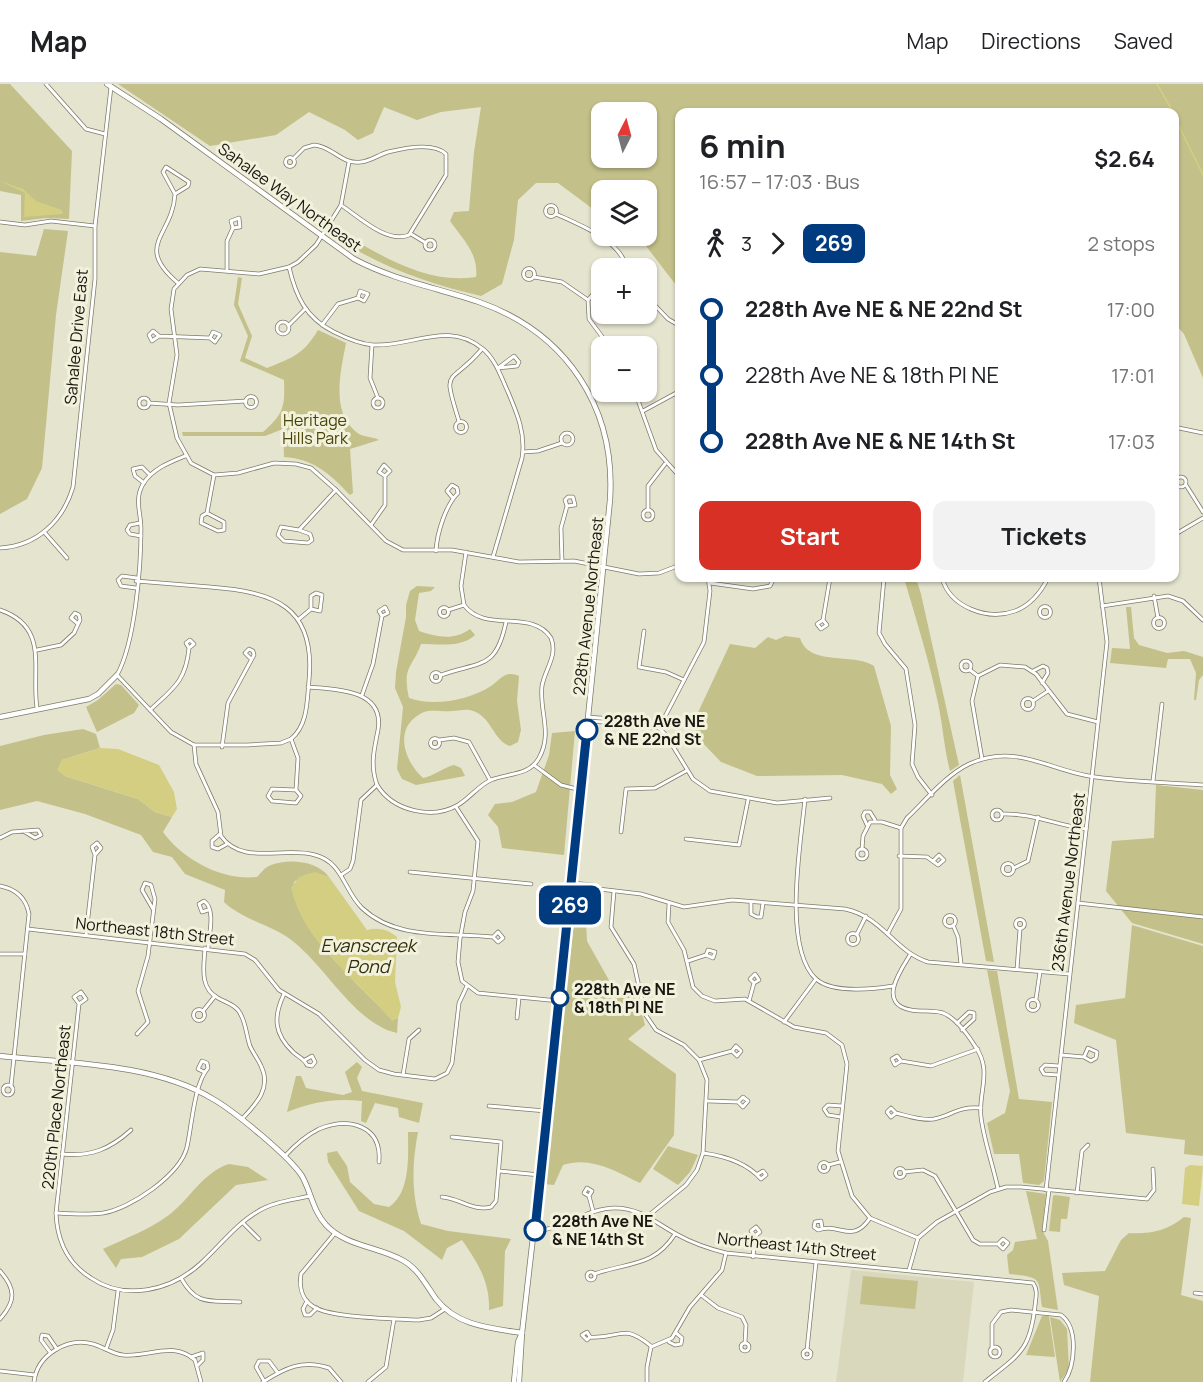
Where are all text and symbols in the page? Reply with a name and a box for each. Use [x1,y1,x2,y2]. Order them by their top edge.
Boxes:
text: Map [30,22,87,60]
text: Map [907,27,948,55]
text: Directions [981,27,1081,55]
text: Saved [1114,27,1173,55]
north arrow [591,102,657,168]
map controls [591,102,657,402]
text: 6 min [699,123,786,168]
street label: Sahalee Way Northeast [214,138,366,256]
text: $2.64 [1094,144,1155,174]
text: 16:57 – 17:03 · Bus [699,168,860,195]
button: layers [591,180,657,246]
icon: walk [699,227,732,260]
icon: forward [761,227,794,260]
text: 269 [815,229,853,257]
text: 3 [741,230,752,257]
text: 2 stops [1087,230,1155,257]
button: + [591,258,657,324]
street label: Sahalee Drive East [59,268,93,406]
text: 228th Ave NE & NE 22nd St [745,294,1023,324]
text: 17:00 [1107,296,1155,323]
button: − [591,336,657,402]
text: 228th Ave NE & 18th Pl NE [745,360,999,390]
text: 17:01 [1111,362,1155,389]
park label: Heritage Hills Park [282,409,349,449]
text: 228th Ave NE & NE 14th St [745,426,1016,456]
text: 17:03 [1108,428,1155,455]
button: Start [699,501,921,570]
button: Tickets [933,501,1155,570]
street label: 228th Avenue Northeast [568,516,608,696]
place label: 228th Ave NE & NE 22nd St [604,710,705,750]
marker: 228th Ave NE & NE 22nd St [576,719,598,741]
street label: 236th Avenue Northeast [1046,791,1090,973]
line badge: 269 [536,886,604,924]
text: 269 [551,891,589,919]
street label: Northeast 18th Street [74,912,236,950]
water label: Evanscreek Pond [320,933,419,978]
place label: 228th Ave NE & 18th Pl NE [574,978,675,1018]
marker: 228th Ave NE & 18th Pl NE [551,989,569,1007]
street label: 220th Place Northeast [36,1024,76,1190]
place label: 228th Ave NE & NE 14th St [552,1210,653,1250]
marker: 228th Ave NE & NE 14th St [524,1219,546,1241]
street label: Northeast 14th Street [716,1227,878,1265]

